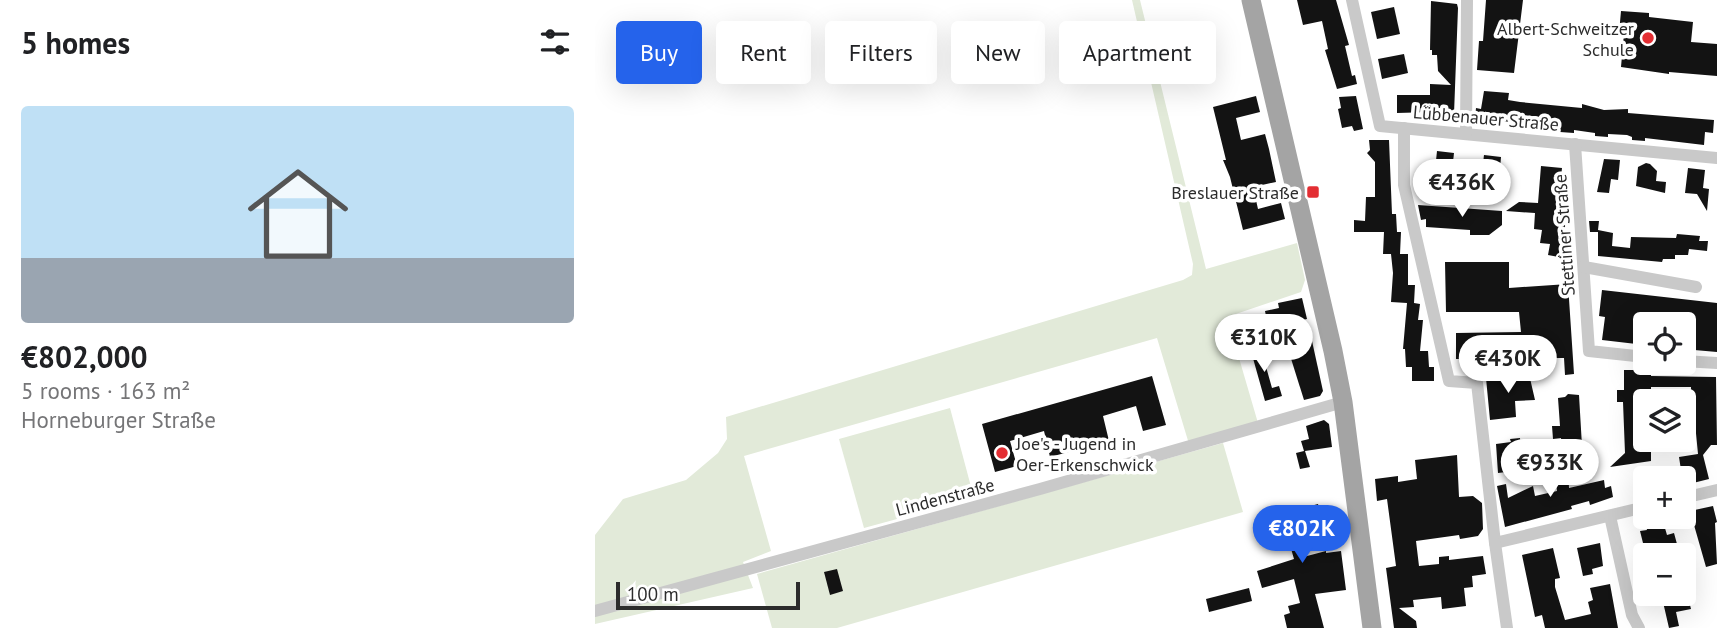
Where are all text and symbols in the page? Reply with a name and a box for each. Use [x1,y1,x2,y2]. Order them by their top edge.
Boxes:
place label: Albert-Schweitzer Schule [1497,17,1634,61]
chip: Buy [616,21,702,84]
chip: Rent [716,21,811,84]
chip: Filters [825,21,937,84]
chip: New [951,21,1045,84]
chip: Apartment [1059,21,1216,84]
text: 5 homes [21,23,130,62]
icon: filters [536,23,574,61]
marker: Albert-Schweitzer Schule [1640,30,1656,46]
street label: Lübbenauer Straße [1412,100,1560,136]
icon: home [235,151,361,277]
pin: €436K [1413,160,1511,219]
text: €436K [1429,167,1495,196]
street label: Stettiner Straße [1548,173,1580,297]
place label: Breslauer Straße [1171,181,1299,204]
marker: Breslauer Straße [1305,184,1321,200]
map controls [1633,312,1696,606]
button: locate [1633,312,1696,375]
pin: €310K [1215,314,1313,374]
text: €310K [1231,322,1297,351]
pin: €430K [1459,336,1557,395]
text: €802,000 [21,337,148,376]
text: €430K [1475,343,1541,372]
text: 5 rooms · 163 m² [21,376,190,405]
button: layers [1633,389,1696,452]
text: Horneburger Straße [21,405,216,434]
place label: Joe's - Jugend in Oer-Erkenschwick [1015,432,1154,476]
pin: €933K [1501,440,1599,499]
marker: Joe's - Jugend in Oer-Erkenschwick [994,445,1010,461]
text: €933K [1517,447,1583,476]
button: + [1633,466,1696,529]
street label: Lindenstraße [893,473,997,521]
pin: €802K [1253,505,1351,565]
text: €802K [1269,513,1335,542]
button: − [1633,543,1696,606]
scale bar [616,579,800,611]
text: 100 m [627,582,679,606]

